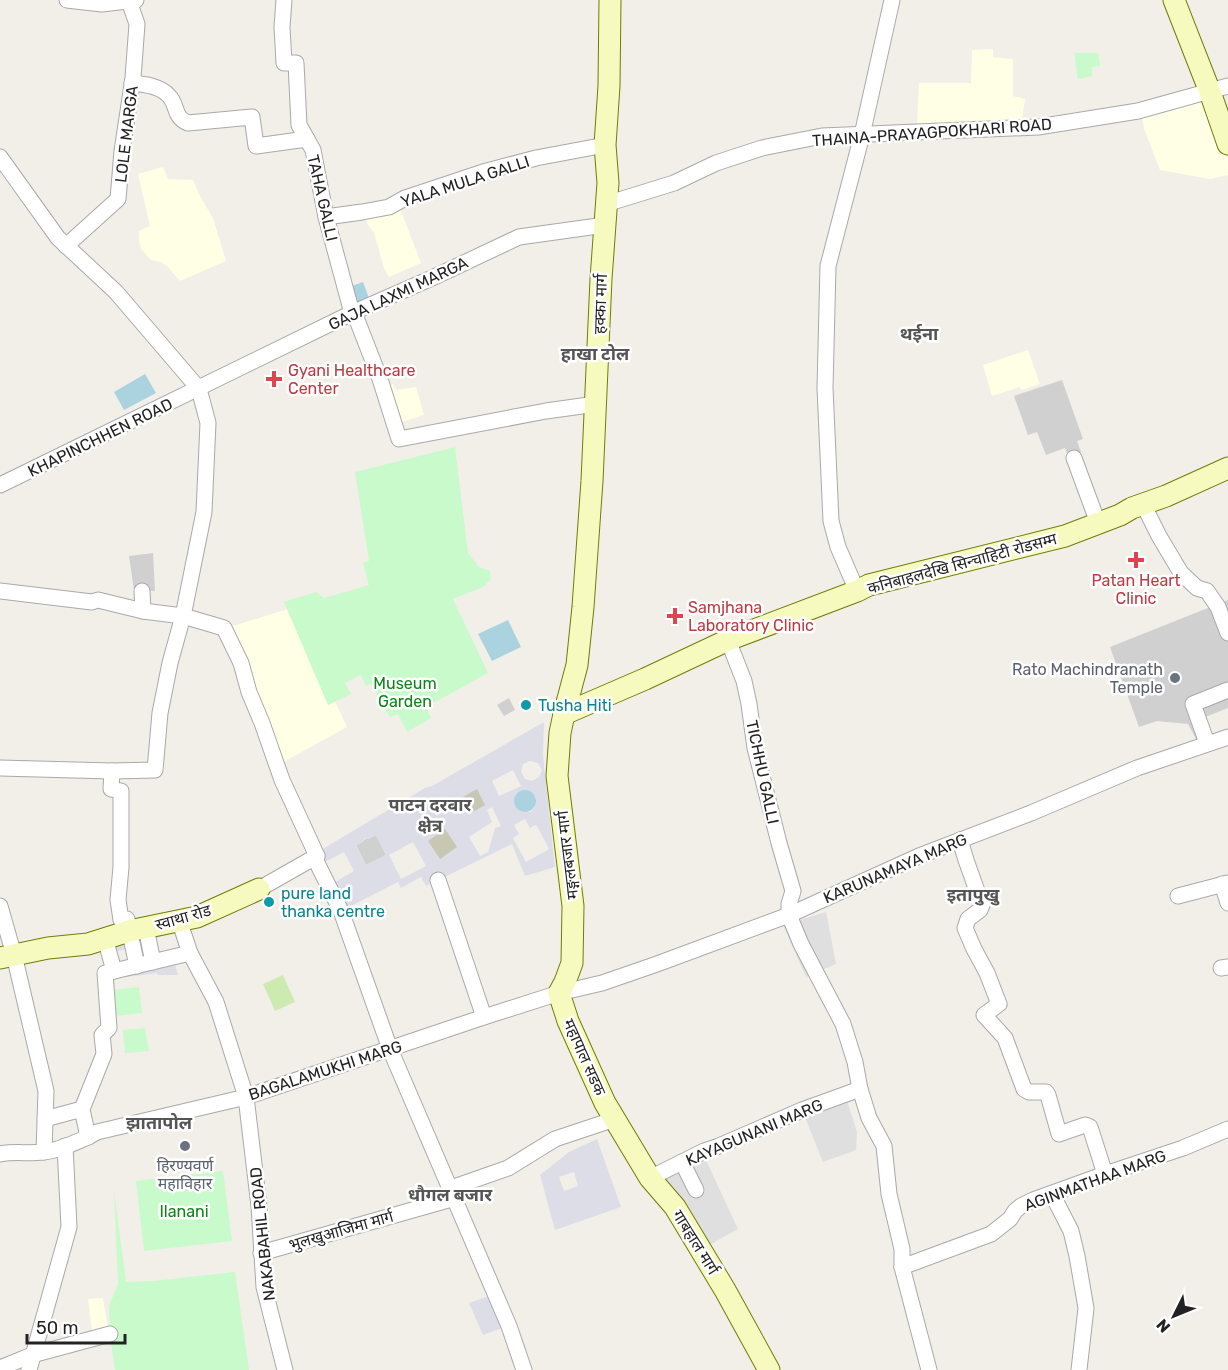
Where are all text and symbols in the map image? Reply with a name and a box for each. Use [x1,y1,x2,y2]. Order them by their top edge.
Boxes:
street label: LOLE MARGA [111,84,142,184]
street label: THAINA-PRAYAGPOKHARI ROAD [812,115,1053,150]
street label: YALA MULA GALLI [398,152,532,211]
street label: TAHA GALLI [303,153,342,243]
street label: GAJA LAXMI MARGA [326,253,471,334]
street label: हक्का मार्ग [590,273,611,334]
district label: थईना [900,323,939,345]
district label: हाखा टोल [561,343,630,365]
place label: Gyani Healthcare Center [288,361,415,398]
marker: Gyani Healthcare Center [265,370,283,388]
street label: KHAPINCHHEN ROAD [25,394,176,481]
street label: कनिबाहलदेखि सिन्चाहिटी रोडसम्म [865,529,1059,598]
marker: Patan Heart Clinic [1127,551,1145,569]
place label: Patan Heart Clinic [1091,571,1181,608]
place label: Samjhana Laboratory Clinic [688,598,814,635]
marker: Samjhana Laboratory Clinic [666,607,684,625]
place label: Rato Machindranath Temple [1012,660,1163,697]
marker: Rato Machindranath Temple [1168,671,1182,685]
park label: Museum Garden [373,674,437,711]
place label: Tusha Hiti [538,696,612,715]
marker: Tusha Hiti [519,698,533,712]
street label: TICHHU GALLI [742,718,783,826]
district label: पाटन दरवार क्षेत्र [388,794,473,837]
street label: मङ्गलबजार मार्ग [553,809,582,900]
street label: KARUNAMAYA MARG [820,830,970,907]
place label: pure land thanka centre [281,884,385,921]
district label: इतापुखु [947,884,1001,906]
marker: pure land thanka centre [262,895,276,909]
street label: स्वाथा रोड [153,900,213,934]
street label: महापाल सडक [559,1016,610,1099]
street label: BAGALAMUKHI MARG [246,1037,404,1104]
street label: KAYAGUNANI MARG [683,1095,826,1170]
district label: झातापोल [126,1112,193,1134]
marker: हिरण्यवर्ण महाविहार [178,1139,192,1153]
street label: AGINMATHAA MARG [1022,1146,1169,1215]
place label: हिरण्यवर्ण महाविहार [157,1156,214,1193]
street label: NAKABAHIL ROAD [246,1166,279,1302]
district label: धौगल बजार [408,1184,493,1206]
park label: Ilanani [159,1202,209,1221]
street label: भुलखुआजिमा मार्ग [287,1206,397,1255]
street label: गाबहाल मार्ग [668,1207,723,1279]
north arrow [1144,1286,1204,1346]
scale bar [27,1307,124,1345]
text: N [1153,1315,1174,1337]
text: 50 m [36,1317,79,1339]

